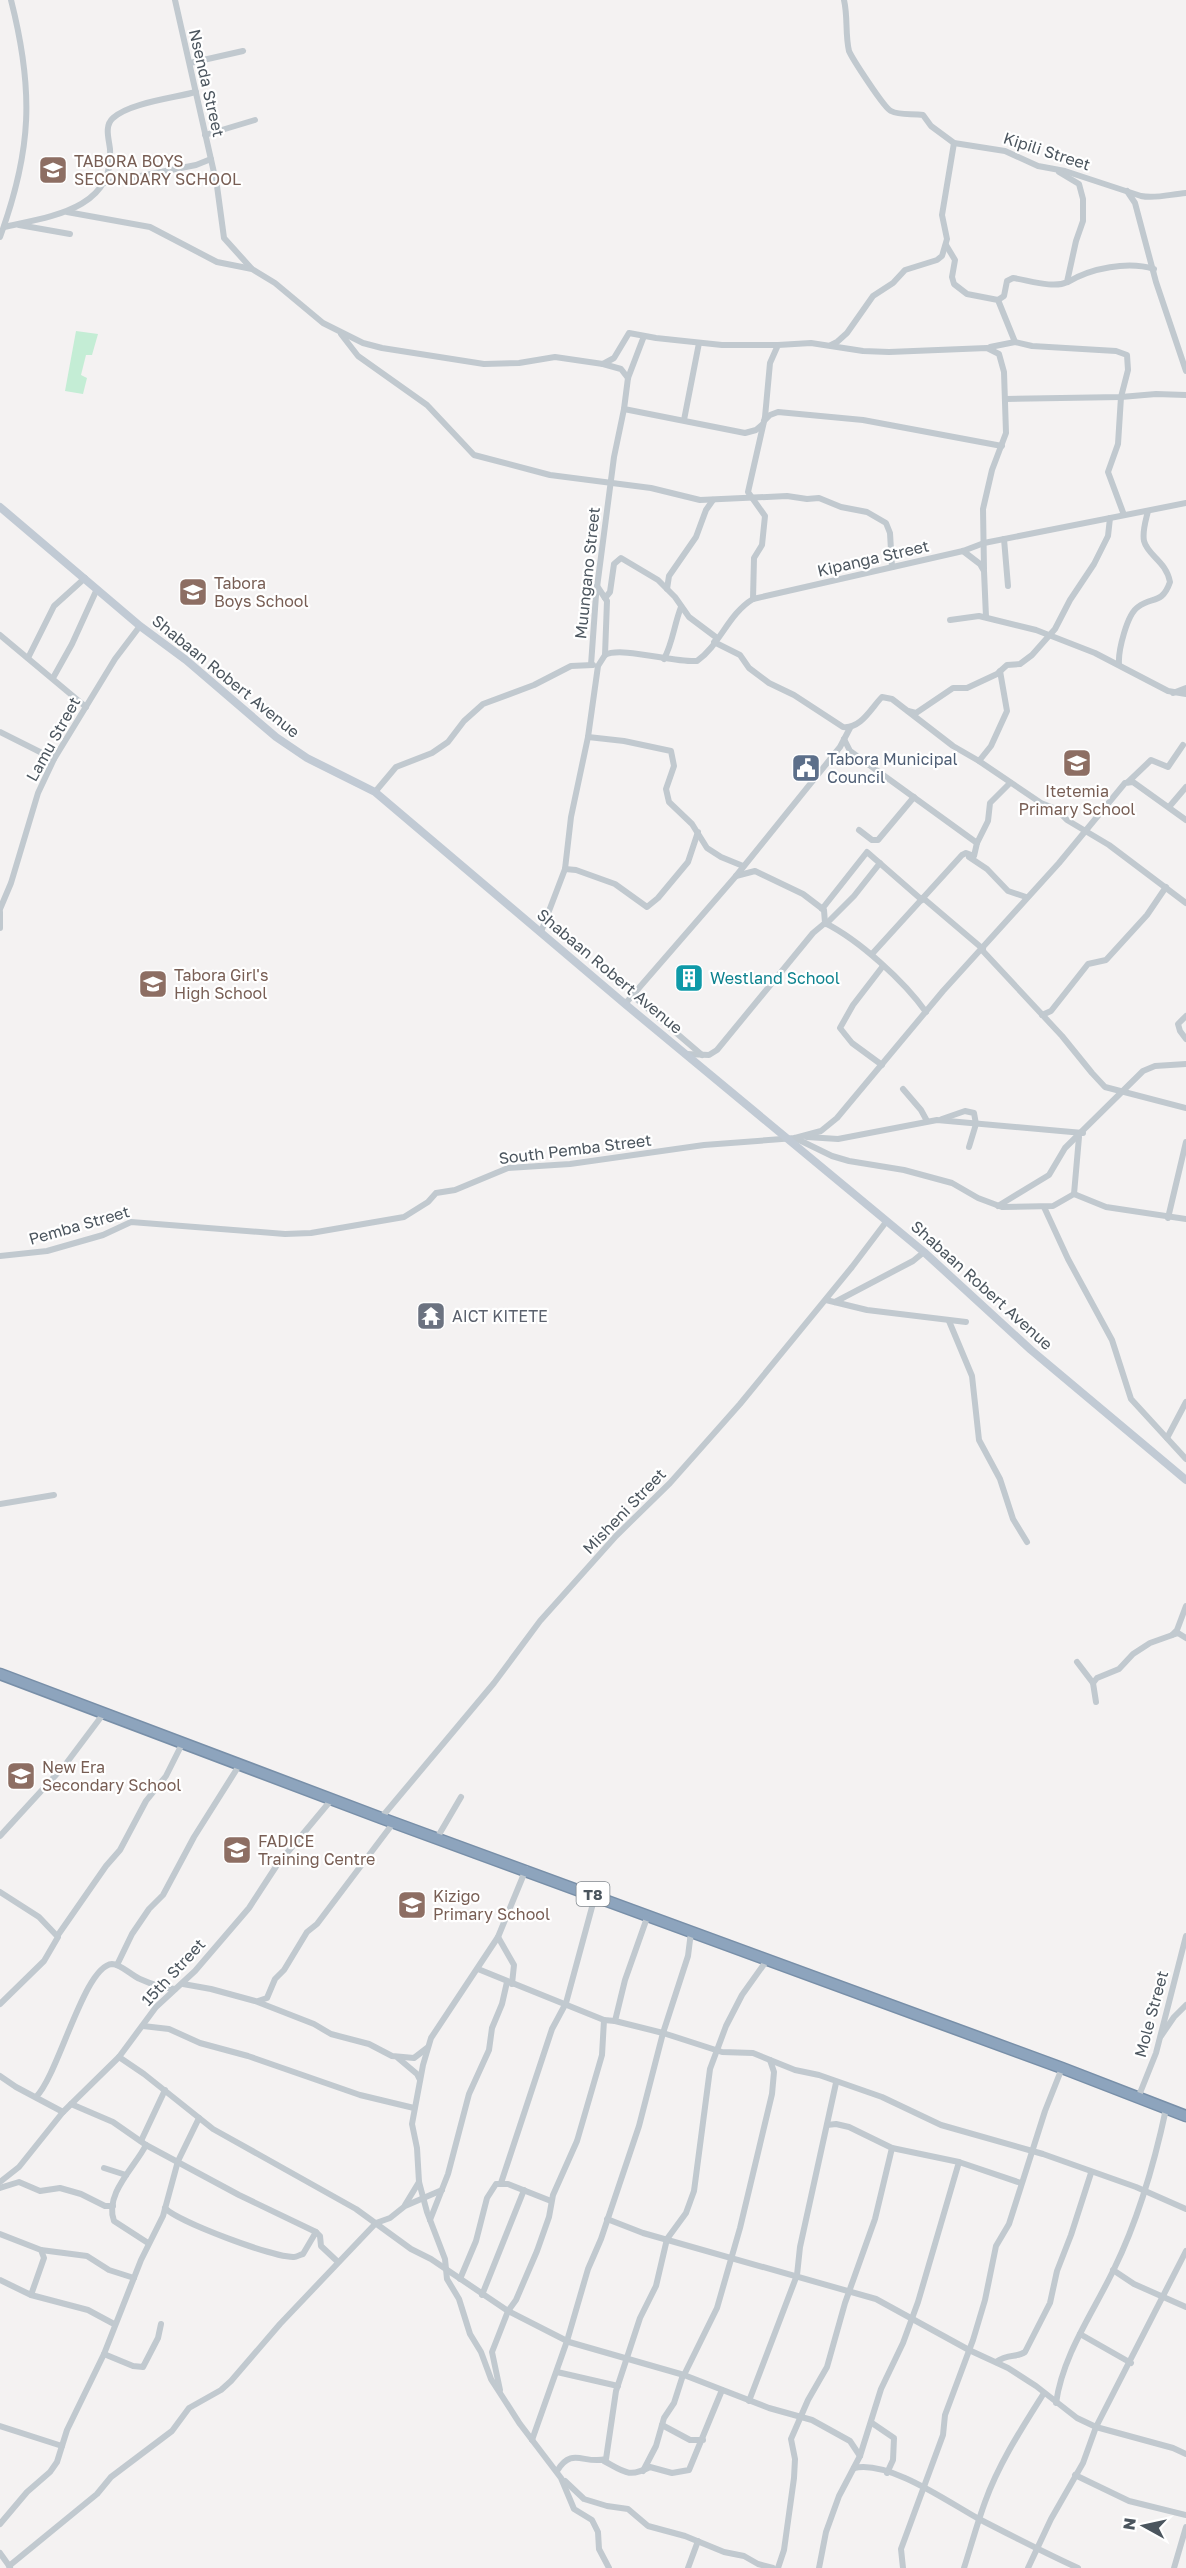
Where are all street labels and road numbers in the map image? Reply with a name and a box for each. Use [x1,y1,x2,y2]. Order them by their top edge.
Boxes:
street label: Nsenda Street [185,27,229,139]
street label: Kipili Street [1001,128,1093,174]
street label: Muungano Street [570,506,604,640]
street label: Kipanga Street [815,535,931,581]
street label: Shabaan Robert Avenue [148,610,304,742]
street label: Lamu Street [22,693,84,785]
street label: Shabaan Robert Avenue [533,904,687,1038]
street label: South Pemba Street [497,1130,653,1168]
street label: Pemba Street [26,1201,132,1249]
street label: Shabaan Robert Avenue [907,1216,1057,1354]
street label: Misheni Street [578,1464,670,1558]
road number: T8 [576,1882,610,1906]
street label: 15th Street [137,1934,209,2010]
street label: Mole Street [1130,1968,1172,2060]

